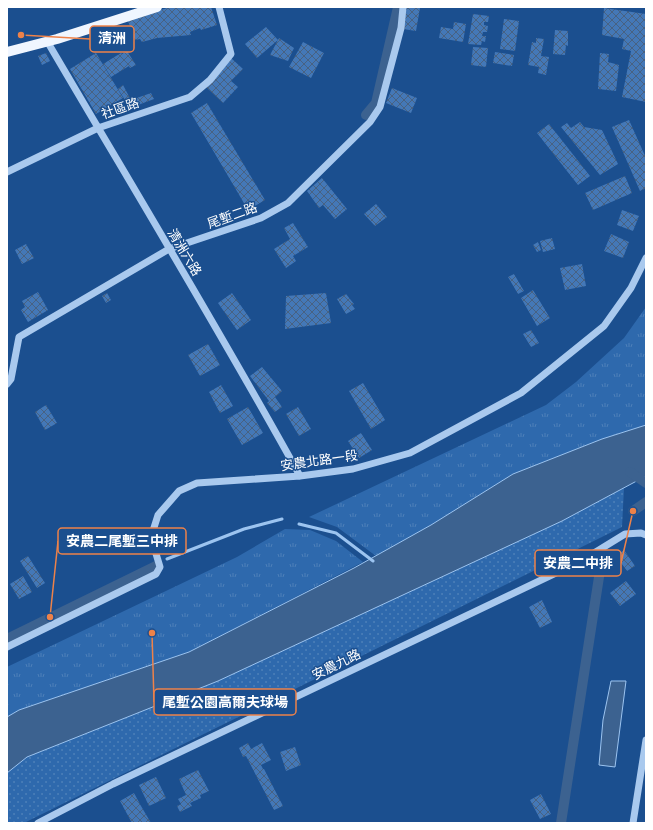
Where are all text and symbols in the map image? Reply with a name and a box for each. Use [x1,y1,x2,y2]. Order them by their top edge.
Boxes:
callout: 清洲 [90,26,134,52]
text: 清洲 [98,29,126,46]
street label: 社區路 [99,94,141,122]
street label: 尾塹二路 [205,199,259,231]
street label: 清洲六路 [165,226,205,278]
street label: 安農北路一段 [279,447,359,473]
callout: 安農二尾塹三中排 [58,528,186,554]
text: 安農二尾塹三中排 [66,532,178,549]
callout: 安農二中排 [535,550,621,576]
text: 安農二中排 [543,554,613,571]
street label: 安農九路 [309,645,363,683]
callout: 尾塹公園高爾夫球場 [154,689,296,715]
text: 尾塹公園高爾夫球場 [162,693,288,710]

